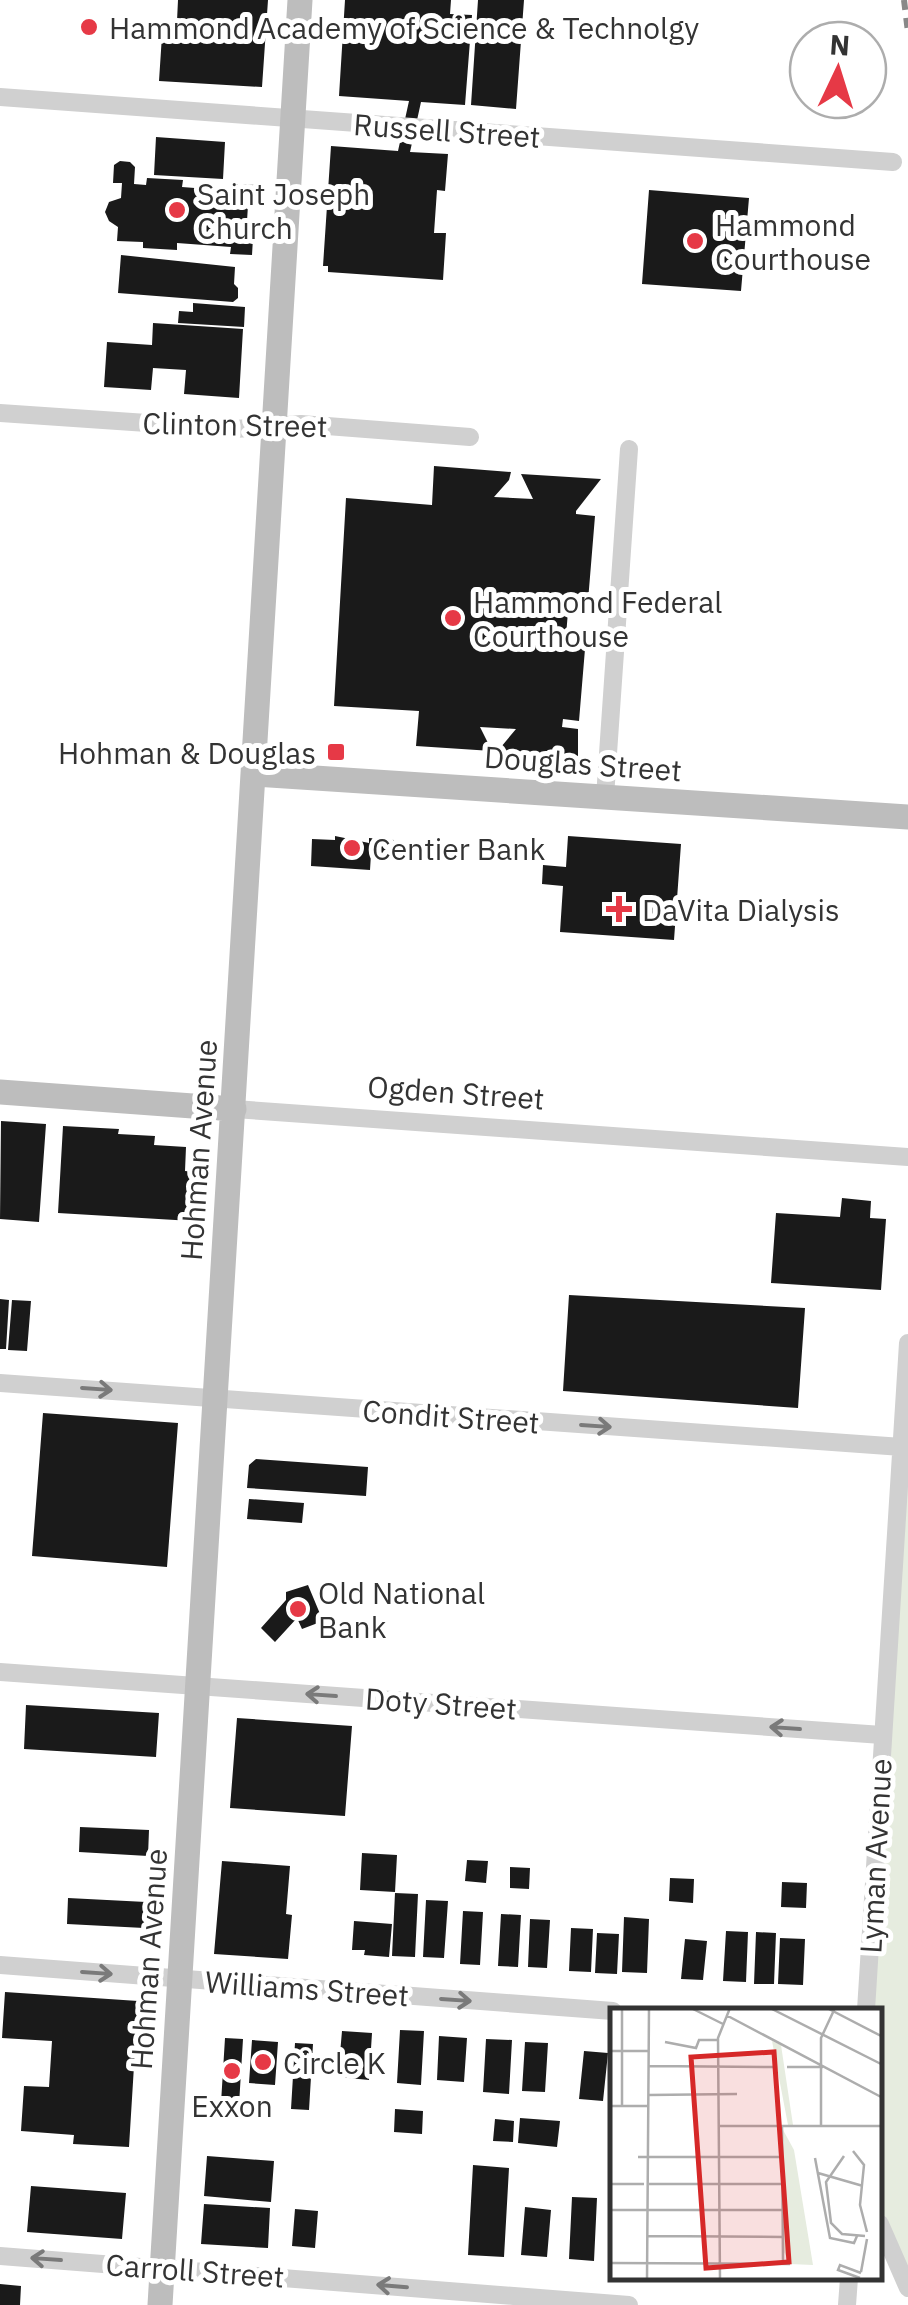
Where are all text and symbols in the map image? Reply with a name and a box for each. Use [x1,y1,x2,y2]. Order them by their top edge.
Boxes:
place label: Hammond Academy of Science & Technolgy [109,8,699,47]
marker: Hammond Academy of Science & Technolgy [78,16,100,38]
north arrow [788,20,888,120]
text: N [828,25,851,64]
street label: Russell Street [352,104,542,156]
place label: Saint Joseph Church [197,174,370,247]
marker: Saint Joseph Church [166,199,188,221]
place label: Hammond Courthouse [715,205,871,278]
marker: Hammond Courthouse [684,230,706,252]
street label: Clinton Street [142,403,328,445]
place label: Hammond Federal Courthouse [473,582,722,655]
marker: Hammond Federal Courthouse [442,607,464,629]
place label: Hohman & Douglas [58,733,316,772]
street label: Douglas Street [483,737,683,789]
marker: Hohman & Douglas [325,741,347,763]
place label: Centier Bank [372,829,545,868]
marker: Centier Bank [341,837,363,859]
place label: DaVita Dialysis [642,890,840,929]
marker: DaVita Dialysis [606,896,632,922]
street label: Hohman Avenue [171,1038,225,1262]
street label: Ogden Street [366,1066,546,1118]
one-way arrow [81,1380,113,1399]
street label: Condit Street [361,1390,541,1442]
one-way arrow [579,1417,611,1436]
place label: Old National Bank [318,1573,485,1646]
marker: Old National Bank [287,1598,309,1620]
street label: Doty Street [364,1678,518,1728]
one-way arrow [305,1685,337,1704]
one-way arrow [769,1718,801,1737]
street label: Lyman Avenue [850,1757,900,1955]
street label: Hohman Avenue [121,1847,175,2071]
street label: Williams Street [204,1961,410,2015]
one-way arrow [81,1963,113,1982]
one-way arrow [440,1990,472,2009]
inset map [610,2008,883,2280]
place label: Circle K [283,2043,386,2082]
marker: Circle K [252,2051,274,2073]
marker: Exxon [221,2060,243,2082]
place label: Exxon [191,2086,273,2125]
street label: Carroll Street [104,2244,286,2296]
one-way arrow [30,2249,62,2268]
one-way arrow [376,2276,408,2295]

